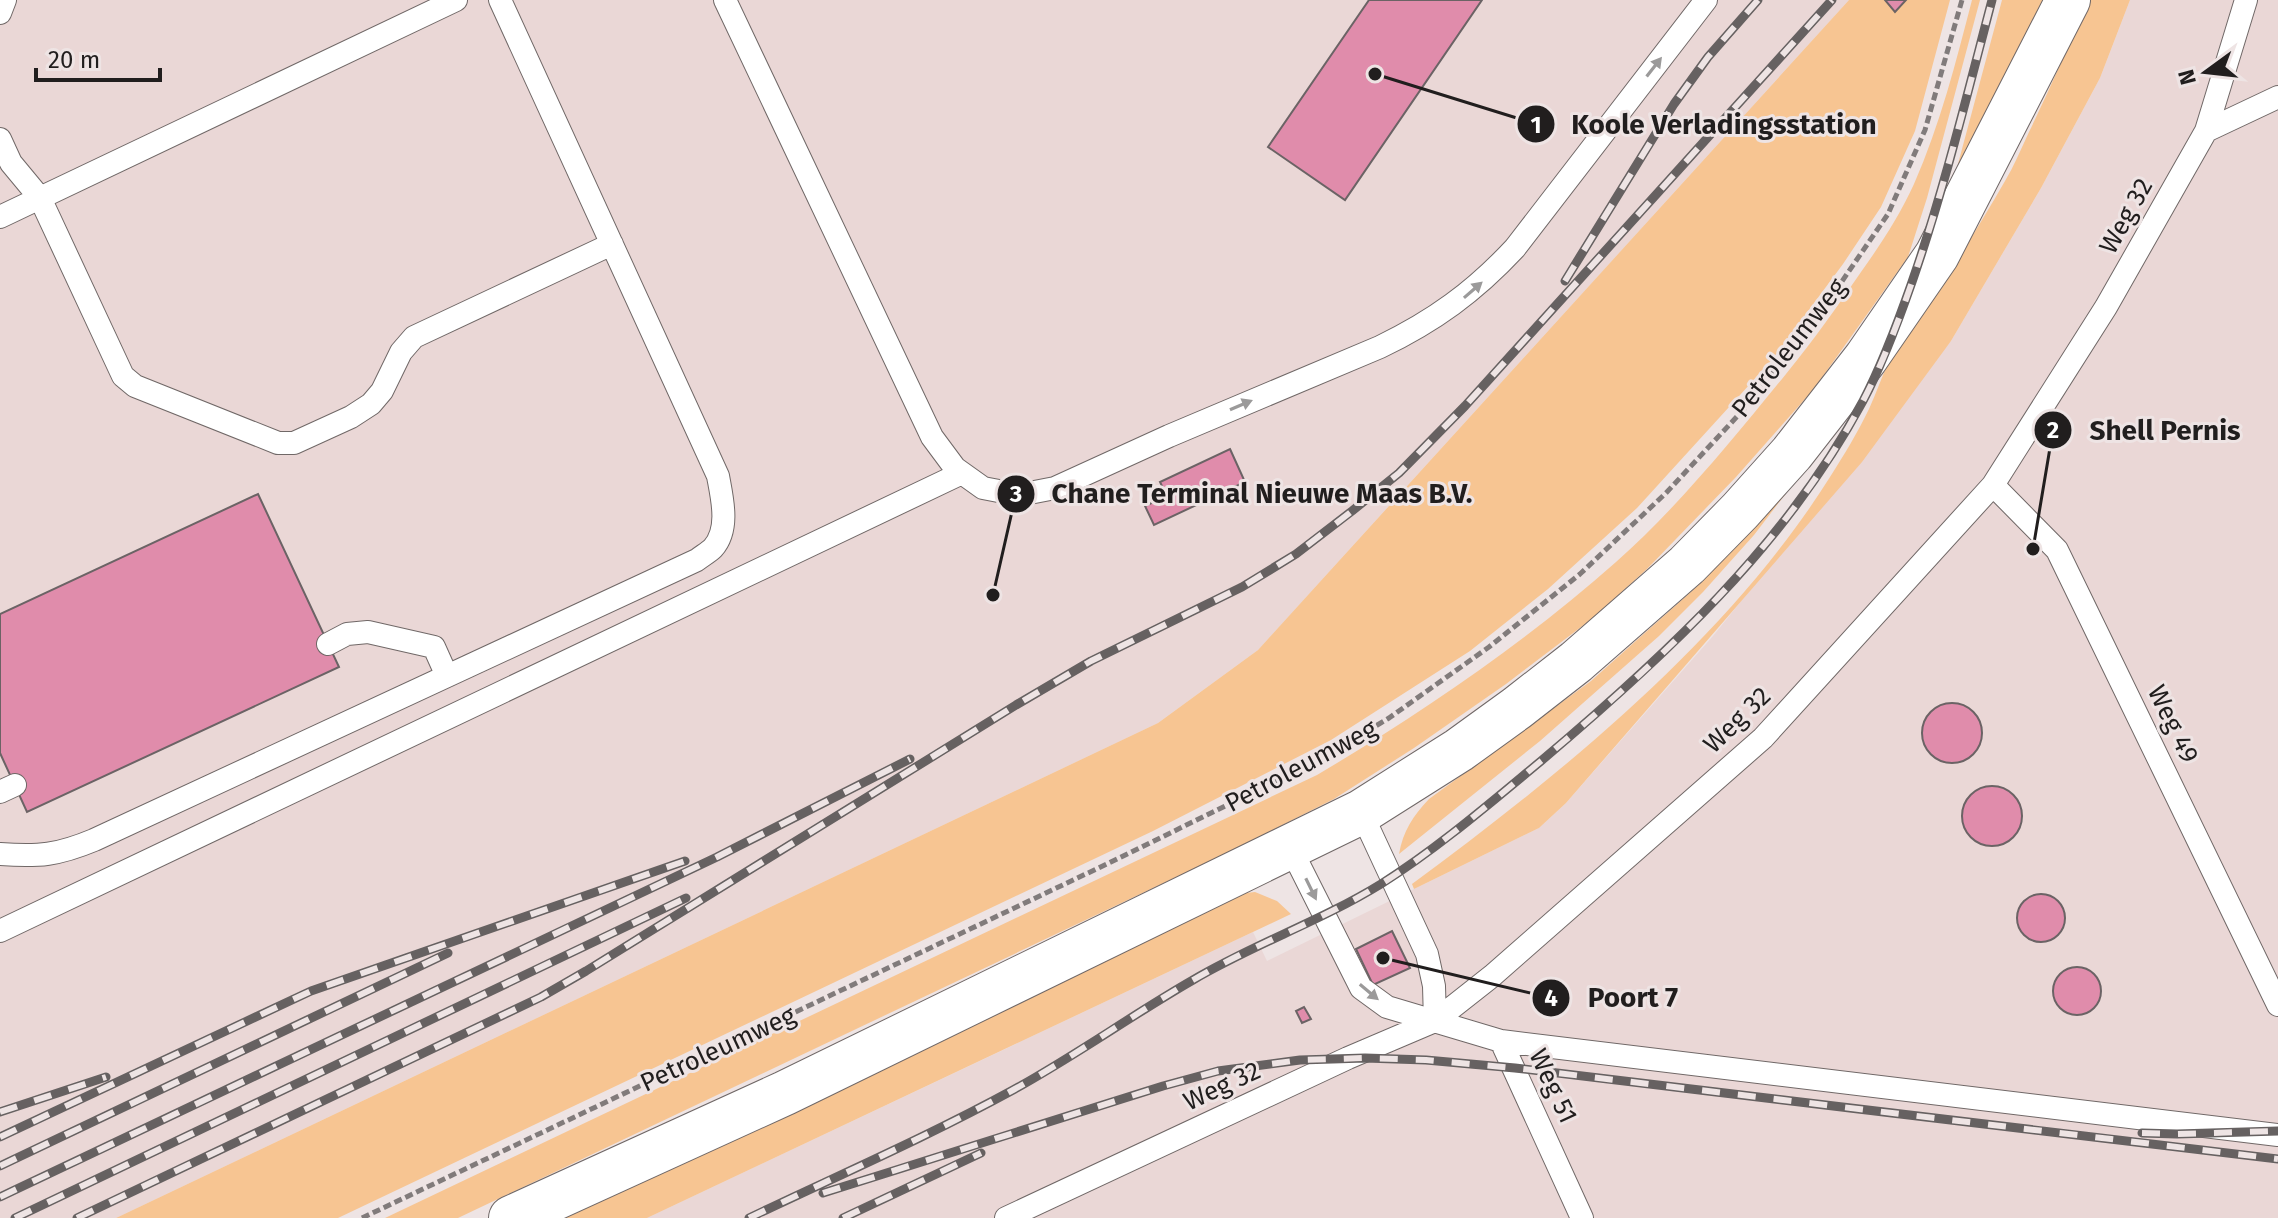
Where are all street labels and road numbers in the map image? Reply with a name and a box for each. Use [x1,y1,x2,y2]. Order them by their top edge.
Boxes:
street label: Weg 32 [2093,173,2159,259]
street label: Petroleumweg [1725,272,1853,424]
street label: Weg 49 [2141,680,2205,768]
street label: Weg 32 [1697,681,1777,759]
street label: Petroleumweg [1220,713,1383,819]
street label: Petroleumweg [635,999,801,1098]
street label: Weg 51 [1522,1044,1584,1128]
street label: Weg 32 [1179,1055,1265,1117]

